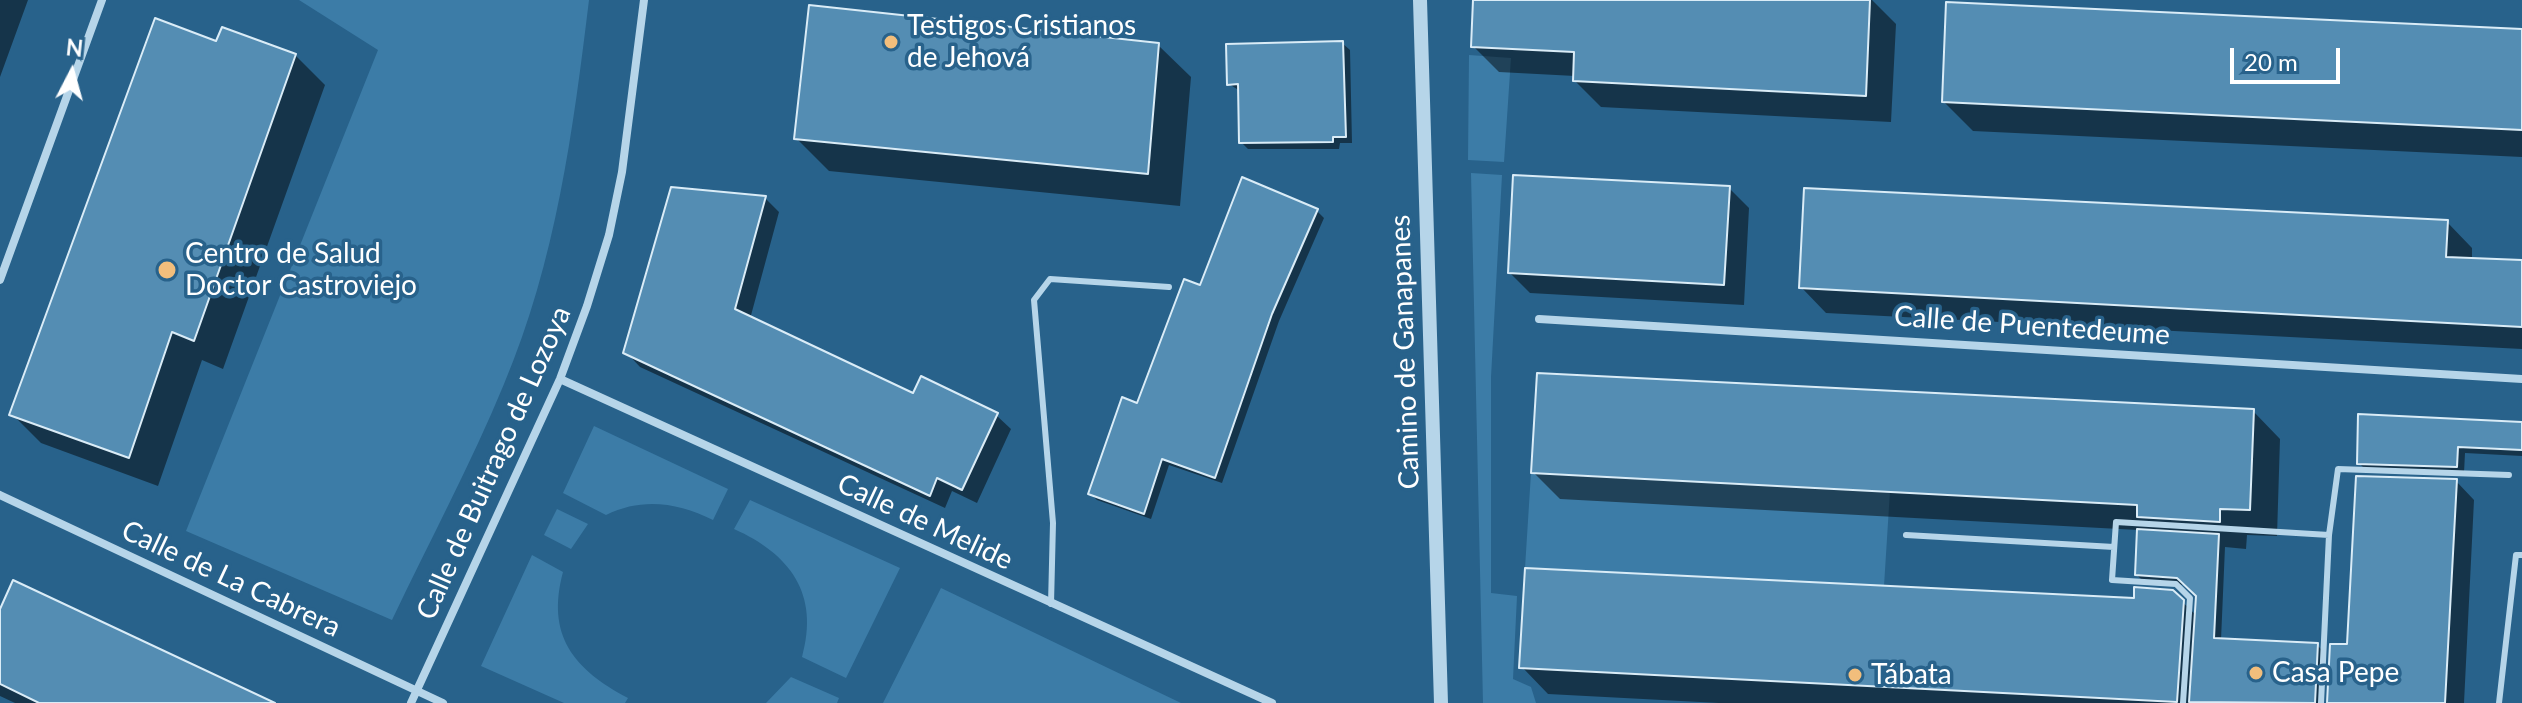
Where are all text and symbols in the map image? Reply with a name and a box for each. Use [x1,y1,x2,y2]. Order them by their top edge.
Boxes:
place label: Testigos Cristianos de Jehová [907,9,1136,75]
north arrow [32,32,112,112]
scale bar [2234,32,2344,82]
text: N [65,33,84,62]
marker: Testigos Cristianos de Jehová [882,33,900,51]
text: 20 m [2244,47,2298,76]
street label: Camino de Ganapanes [1383,214,1427,490]
place label: Centro de Salud Doctor Castroviejo [185,237,417,303]
marker: Centro de Salud Doctor Castroviejo [156,259,178,281]
street label: Calle de Puentedeume [1893,300,2171,352]
street label: Calle de Buitrago de Lozoya [410,301,578,625]
street label: Calle de Melide [832,467,1018,577]
street label: Calle de La Cabrera [116,514,346,644]
place label: Casa Pepe [2272,656,2399,690]
place label: Tábata [1871,658,1952,692]
marker: Casa Pepe [2247,664,2265,682]
marker: Tábata [1846,666,1864,684]

